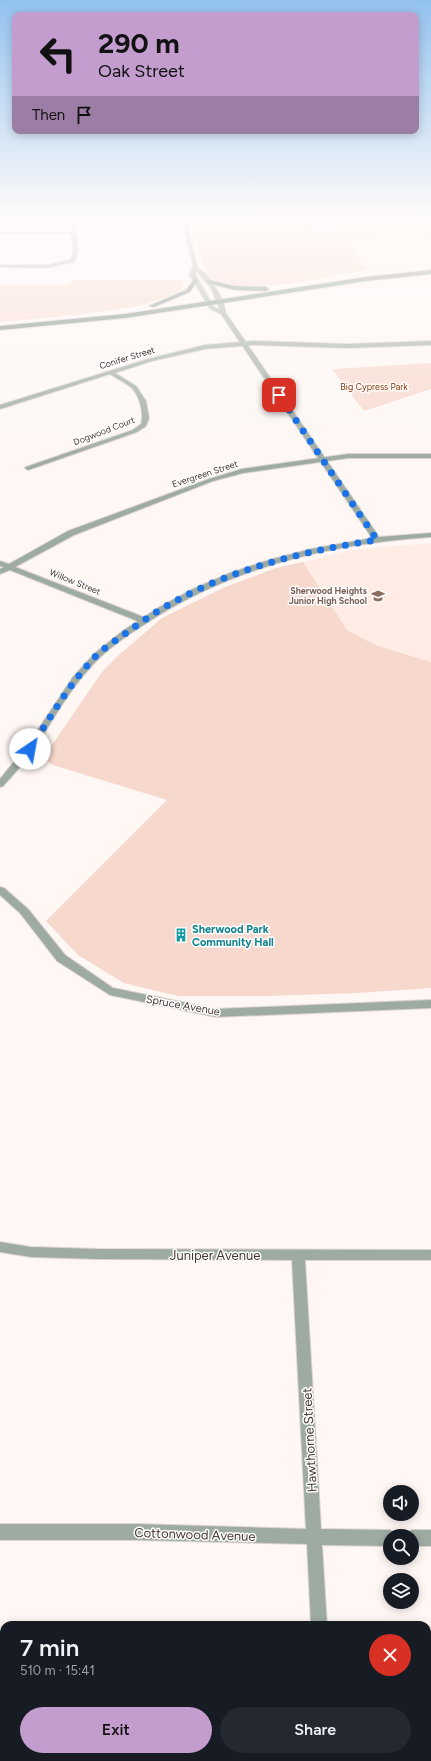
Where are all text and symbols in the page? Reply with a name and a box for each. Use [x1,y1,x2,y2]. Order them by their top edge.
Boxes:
text: 290 m [98,26,180,60]
icon: left [32,28,84,80]
text: Oak Street [98,60,185,82]
icon: arrive [73,104,95,126]
text: Then [32,106,65,124]
street label: Conifer Street [98,344,157,371]
pin [262,378,296,412]
park label: Big Cypress Park [340,381,408,392]
icon: arrive [268,384,290,406]
street label: Dogwood Court [72,414,137,447]
street label: Evergreen Street [171,458,240,489]
street label: Willow Street [48,566,103,597]
place label: Sherwood Heights Junior High School [289,585,368,606]
school or university icon: Sherwood Heights Junior High School [370,588,386,604]
position arrow [9.0,728,51.0,770]
place label: Sherwood Park Community Hall [192,923,274,949]
building icon: Sherwood Park Community Hall [173,927,189,943]
street label: Spruce Avenue [145,993,221,1018]
street label: Juniper Avenue [170,1248,260,1263]
street label: Hawthorne Street [299,1387,320,1493]
map controls [383,1485,419,1609]
button: sound [383,1485,419,1521]
street label: Cottonwood Avenue [134,1525,256,1544]
button: search [383,1529,419,1565]
button: layers [383,1573,419,1609]
text: 7 min [20,1633,79,1662]
button: close [369,1634,411,1676]
text: 510 m · 15:41 [20,1663,95,1678]
button: Exit [20,1707,212,1753]
button: Share [220,1707,411,1753]

